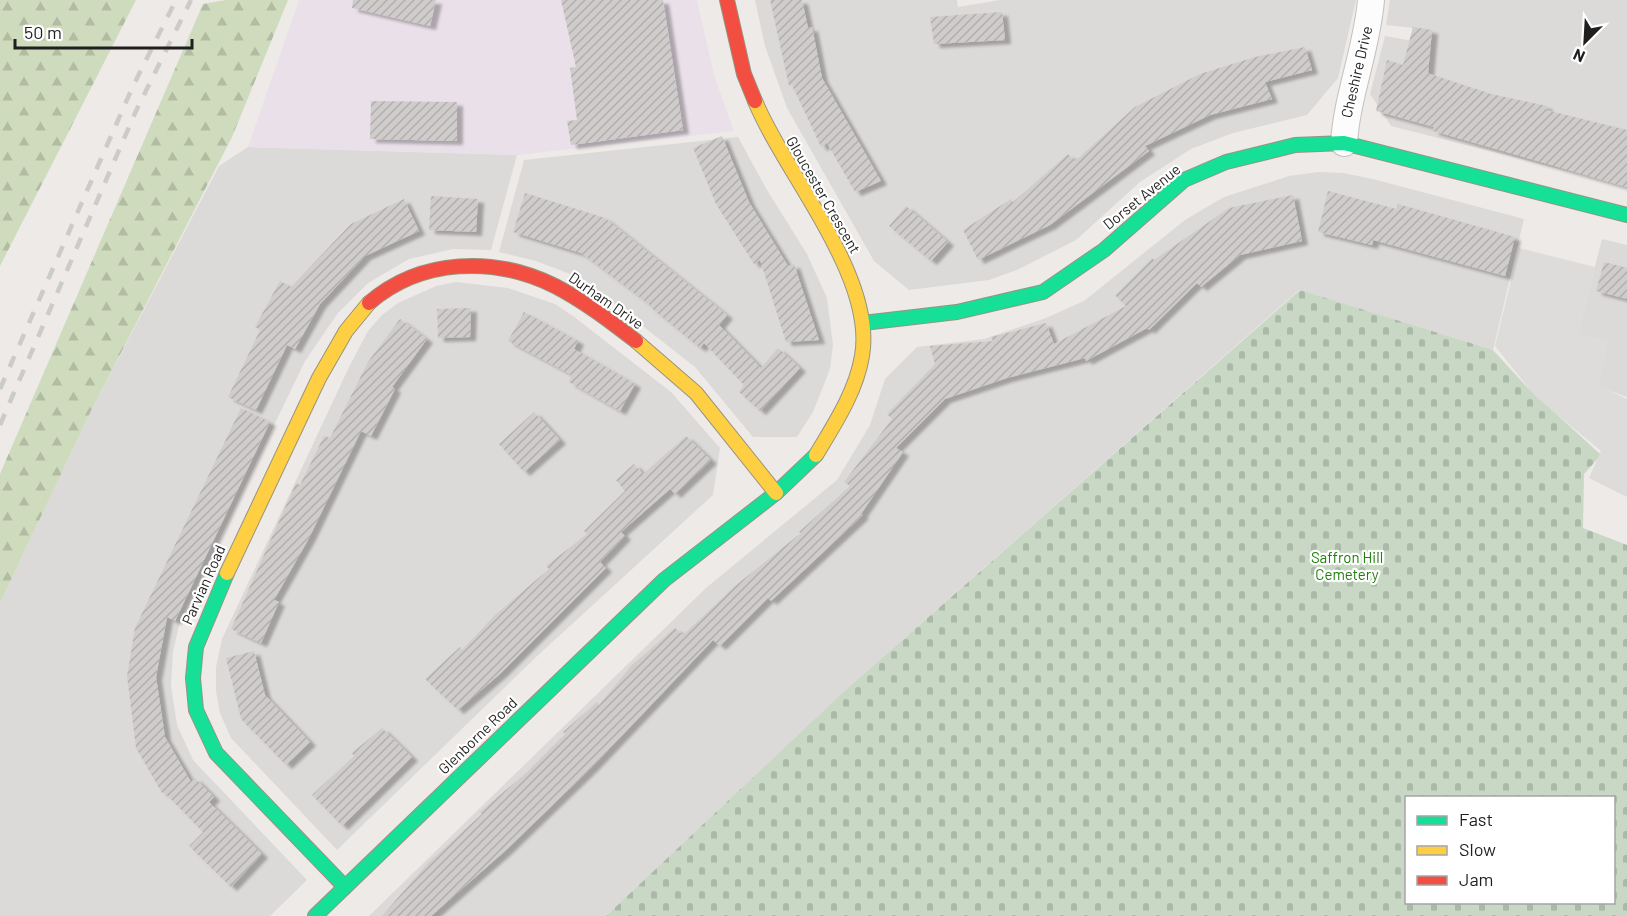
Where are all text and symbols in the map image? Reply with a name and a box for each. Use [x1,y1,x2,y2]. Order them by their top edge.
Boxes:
scale bar [15,12,192,50]
north arrow [1555,12,1615,72]
text: 50 m [24,21,62,43]
street label: Cheshire Drive [1337,24,1375,120]
text: N [1570,45,1587,67]
street label: Gloucester Crescent [783,133,865,256]
street label: Dorset Avenue [1099,160,1184,233]
street label: Durham Drive [566,268,647,333]
street label: Parvian Road [178,542,229,627]
park label: Saffron Hill Cemetery [1311,548,1383,583]
street label: Glenborne Road [434,693,520,777]
legend [1405,796,1615,904]
text: Fast [1459,808,1493,830]
text: Slow [1459,838,1496,860]
text: Jam [1459,868,1493,890]

